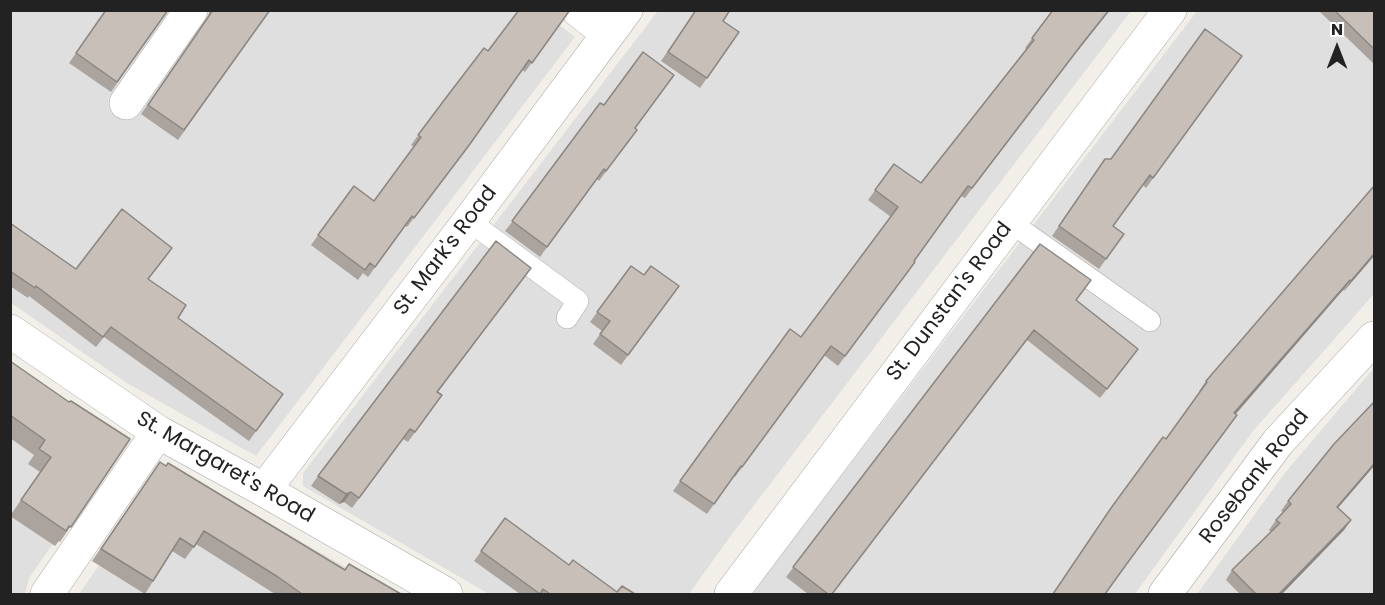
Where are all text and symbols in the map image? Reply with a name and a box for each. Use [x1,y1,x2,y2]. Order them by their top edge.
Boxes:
north arrow [1307,18,1367,78]
text: N [1331,18,1343,41]
street label: St. Mark's Road [389,181,503,321]
street label: St. Dunstan's Road [882,218,1018,386]
street label: Rosebank Road [1195,405,1315,549]
street label: St. Margaret's Road [131,407,319,529]

